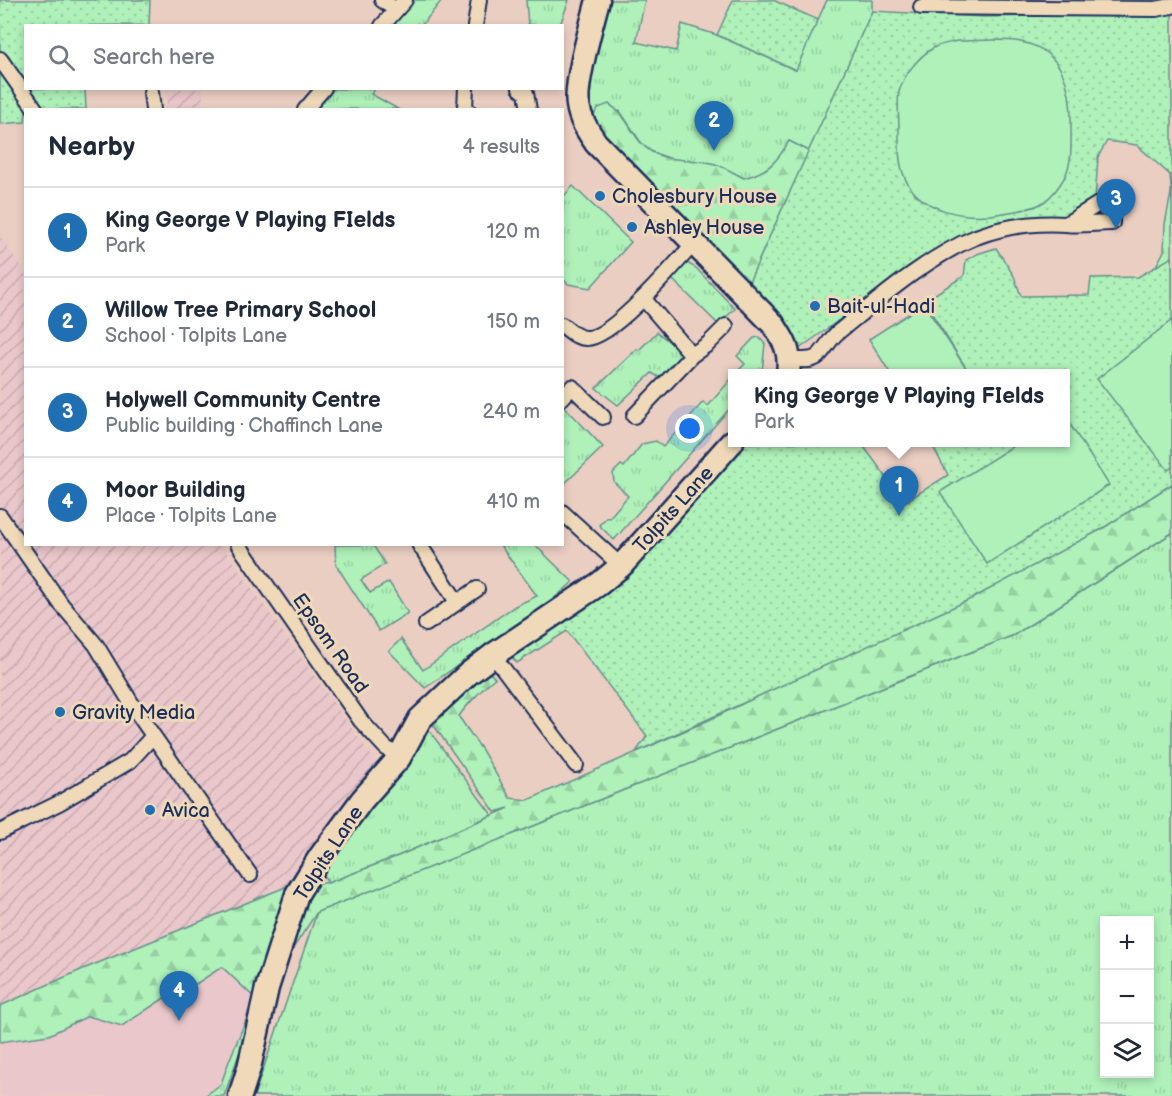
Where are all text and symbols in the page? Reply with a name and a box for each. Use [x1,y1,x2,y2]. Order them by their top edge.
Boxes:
search box [24,24,564,90]
icon: search [45,41,78,74]
text: Search here [93,44,215,71]
pin: 2 [694,102,734,151]
text: Nearby [48,132,135,163]
text: 4 results [462,135,540,159]
pin: 3 [1096,180,1136,229]
place label: Cholesbury House [612,185,777,209]
marker: Cholesbury House [593,189,607,203]
text: King George V Playing FIelds [105,207,395,234]
place label: Ashley House [644,216,764,240]
text: 1 [63,220,72,244]
text: 120 m [487,220,540,244]
marker: Ashley House [625,220,639,234]
text: Park [105,234,145,258]
place label: Bait-ul-Hadi [827,295,935,319]
text: Willow Tree Primary School [105,297,376,324]
marker: Bait-ul-Hadi [808,299,822,313]
text: 2 [62,310,73,334]
text: 150 m [487,310,540,334]
text: School · Tolpits Lane [105,324,287,348]
popup [728,369,1070,447]
text: King George V Playing FIelds [754,383,1044,410]
text: Holywell Community Centre [105,387,381,414]
text: 3 [62,400,73,424]
text: 240 m [483,400,540,424]
text: Park [754,410,794,434]
text: Public building · Chaffinch Lane [105,414,383,438]
your location [675,414,704,443]
street label: Tolpits Lane [628,461,719,558]
pin: 1 [880,466,918,516]
text: Moor Building [105,477,246,504]
text: 4 [62,490,73,514]
text: 410 m [486,490,540,514]
text: Place · Tolpits Lane [105,504,277,528]
street label: Epsom Road [287,589,373,698]
place label: Gravity Media [72,701,195,725]
marker: Gravity Media [53,705,67,719]
place label: Avica [162,799,210,823]
street label: Tolpits Lane [289,801,369,906]
marker: Avica [143,803,157,817]
map controls [1100,916,1154,1078]
button: + [1100,916,1154,970]
button: − [1100,970,1154,1024]
pin: 4 [160,972,198,1021]
button: layers [1100,1024,1154,1078]

